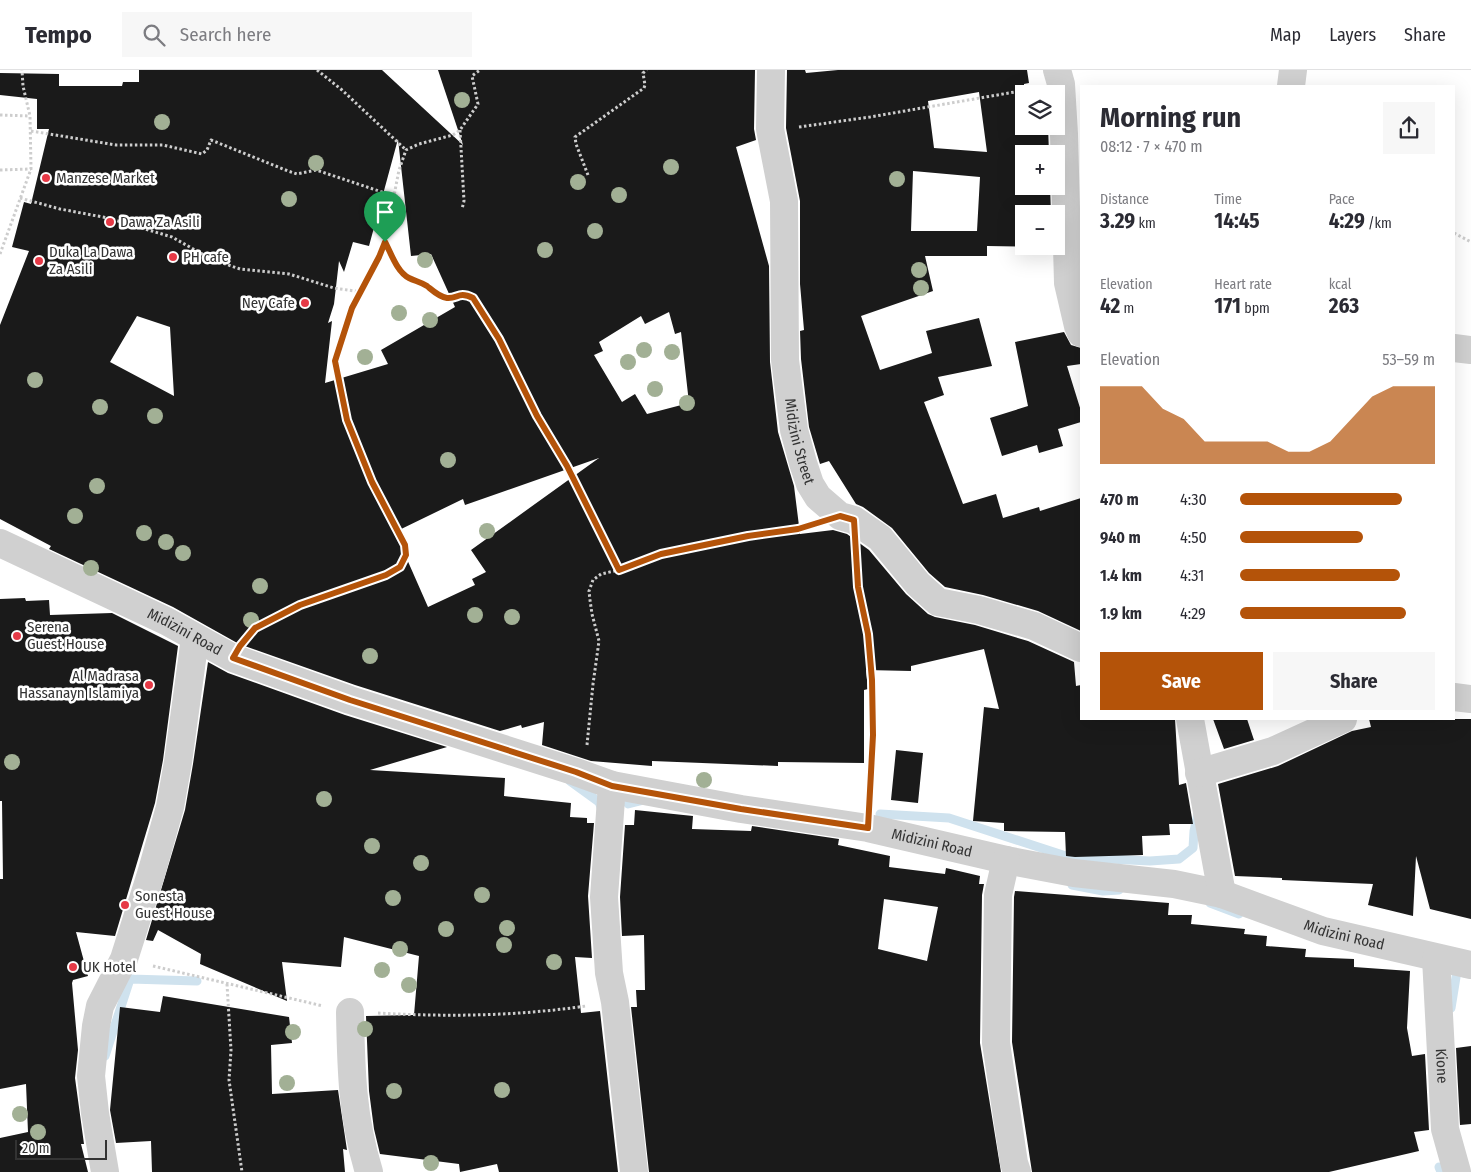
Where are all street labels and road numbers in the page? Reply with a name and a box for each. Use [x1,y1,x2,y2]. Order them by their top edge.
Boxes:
street label: Midizini Street [781,397,819,487]
street label: Midizini Road [144,605,225,659]
street label: Midizini Road [890,825,974,861]
street label: Midizini Road [1301,916,1386,954]
street label: Kione [1432,1048,1452,1084]

